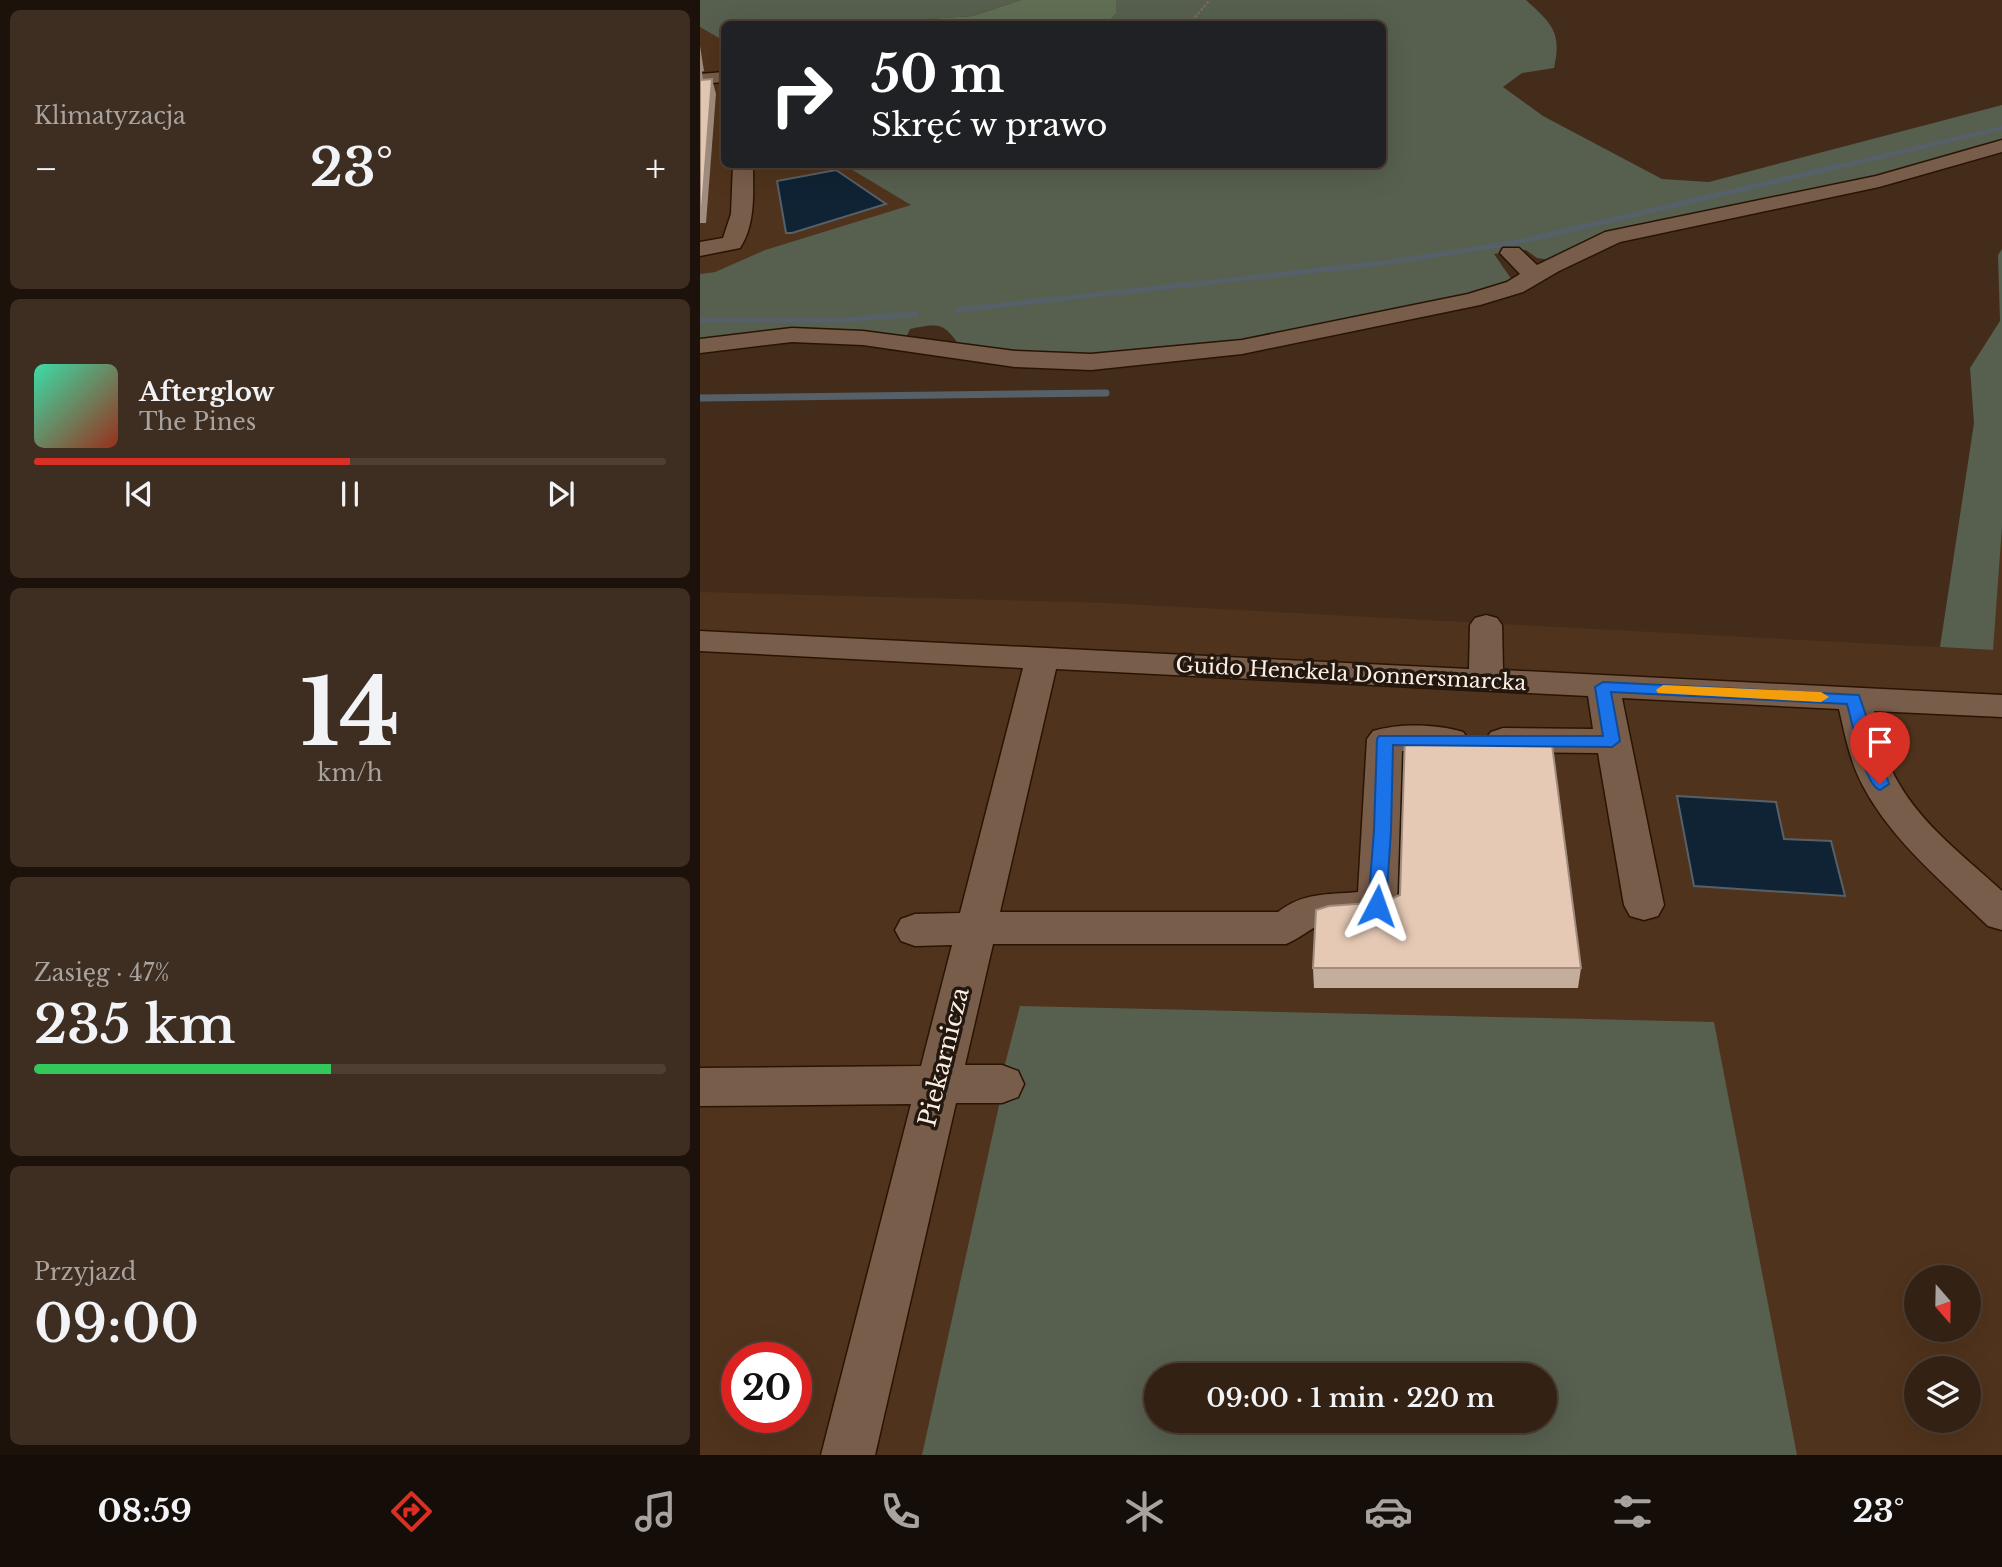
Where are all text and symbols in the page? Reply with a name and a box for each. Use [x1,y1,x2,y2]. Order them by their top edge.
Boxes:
text: 50 m [871,44,1004,105]
icon: right [756,49,847,140]
text: Klimatyzacja [34,102,186,130]
text: Skręć w prawo [871,105,1107,145]
text: 23° [310,136,393,200]
text: − [34,145,58,192]
text: + [645,145,666,192]
text: Afterglow [139,376,275,408]
text: The Pines [139,408,256,436]
icon: previous [120,475,158,513]
icon: pause [331,475,369,513]
icon: next [542,475,580,513]
street label: Guido Henckela Donnersmarcka [1175,652,1527,696]
text: 14 [300,657,400,770]
pin [1850,712,1910,784]
icon: arrive [1861,723,1899,761]
text: km/h [317,759,383,787]
position arrow [1340,869,1414,943]
text: Zasięg · 47% [34,959,170,987]
street label: Piekarnicza [912,984,975,1129]
text: 235 km [34,993,235,1057]
text: Przyjazd [34,1258,136,1286]
north arrow [1904,1265,1981,1342]
map controls [1904,1265,1981,1433]
text: 09:00 [34,1292,199,1356]
speed limit sign: 20 [721,1342,812,1433]
button: layers [1904,1356,1981,1433]
text: 09:00 · 1 min · 220 m [1206,1382,1495,1414]
icon: directions [387,1487,436,1536]
icon: music [631,1487,680,1536]
icon: phone [876,1487,925,1536]
icon: climate [1120,1487,1169,1536]
icon: car [1364,1487,1413,1536]
icon: filters [1608,1487,1657,1536]
text: 08:59 [98,1491,192,1531]
text: 23° [1852,1491,1904,1531]

